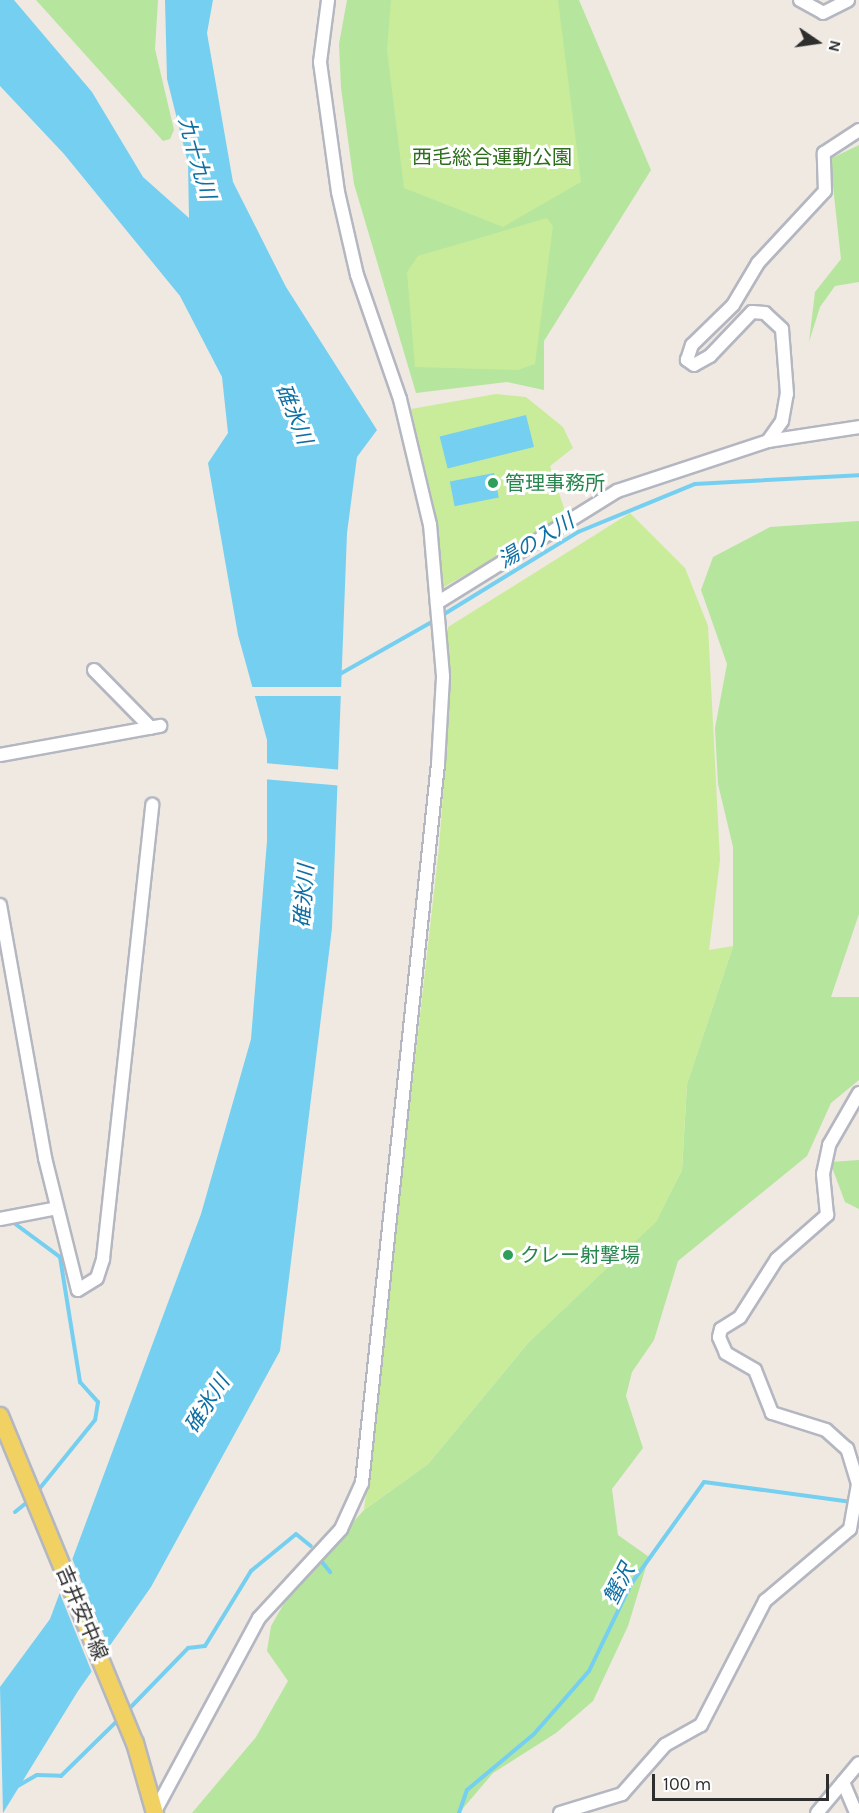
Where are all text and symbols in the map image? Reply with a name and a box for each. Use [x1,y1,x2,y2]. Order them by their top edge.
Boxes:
north arrow [787,12,847,72]
text: N [824,38,846,54]
water label: 九十九川 [173,114,221,202]
park label: 西毛総合運動公園 [412,145,572,169]
water label: 碓氷川 [271,380,317,448]
place label: 管理事務所 [505,471,605,495]
marker: 管理事務所 [486,476,500,490]
water label: 湯の入川 [494,509,578,573]
water label: 碓氷川 [289,864,319,928]
place label: クレー射撃場 [520,1243,640,1267]
marker: クレー射撃場 [501,1248,515,1262]
water label: 碓氷川 [179,1371,235,1437]
water label: 蟹沢 [598,1560,640,1608]
street label: 吉井安中線 [51,1562,113,1664]
scale bar [655,1762,832,1800]
text: 100 m [663,1773,711,1795]

